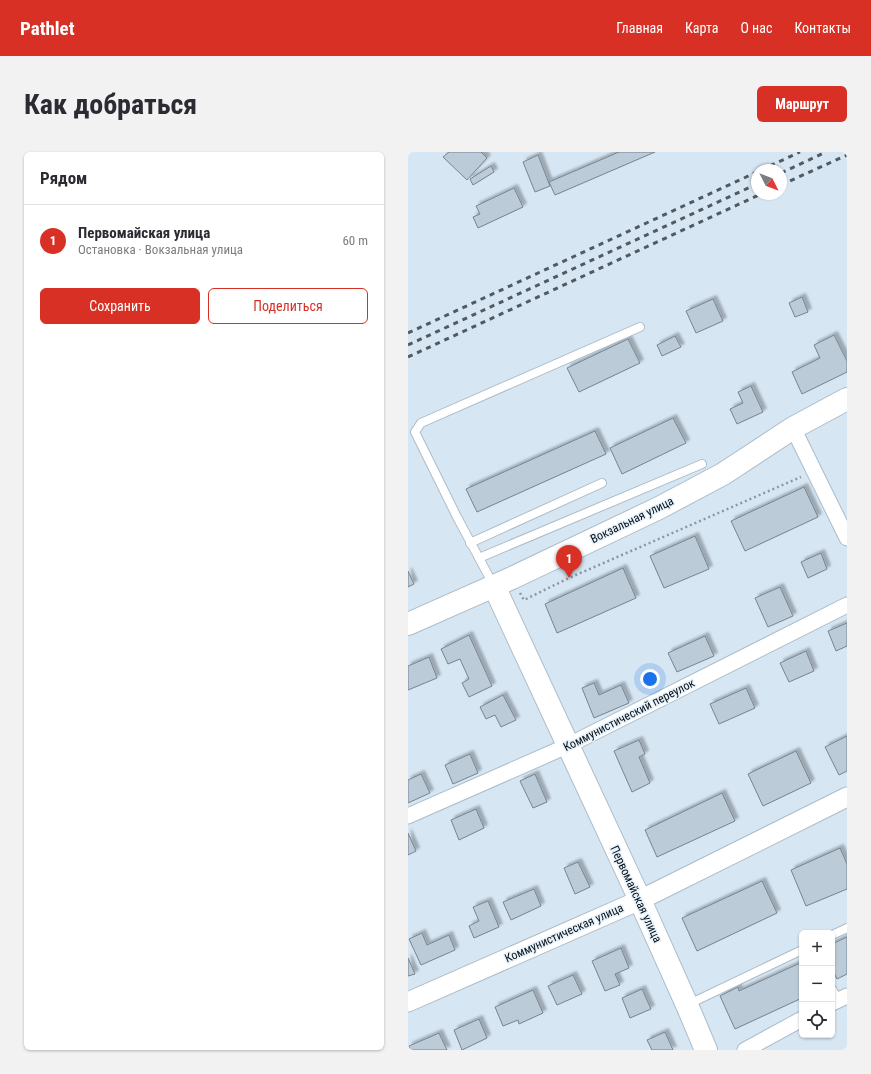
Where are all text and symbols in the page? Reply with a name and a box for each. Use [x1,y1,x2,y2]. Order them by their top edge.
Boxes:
text: Pathlet [20,17,75,40]
text: Главная [616,20,663,36]
text: Карта [685,20,718,36]
text: О нас [740,20,772,36]
text: Контакты [794,20,851,36]
button: Маршрут [757,86,847,122]
text: Как добраться [24,88,197,121]
north arrow [751,164,787,200]
text: Рядом [40,168,87,188]
text: Первомайская улица [78,224,210,242]
text: 1 [50,233,56,248]
text: 60 m [342,233,368,248]
text: Остановка · Вокзальная улица [78,242,243,257]
button: Сохранить [40,288,200,324]
button: Поделиться [208,288,368,324]
street label: Вокзальная улица [588,494,676,546]
pin: 1 [556,545,582,578]
your location [640,669,660,689]
street label: Коммунистический переулок [561,676,697,754]
street label: Первомайская улица [607,843,665,945]
street label: Коммунистическая улица [503,900,626,965]
map controls [799,930,835,1038]
button: + [799,930,835,966]
button: − [799,966,835,1002]
button: locate [799,1002,835,1038]

